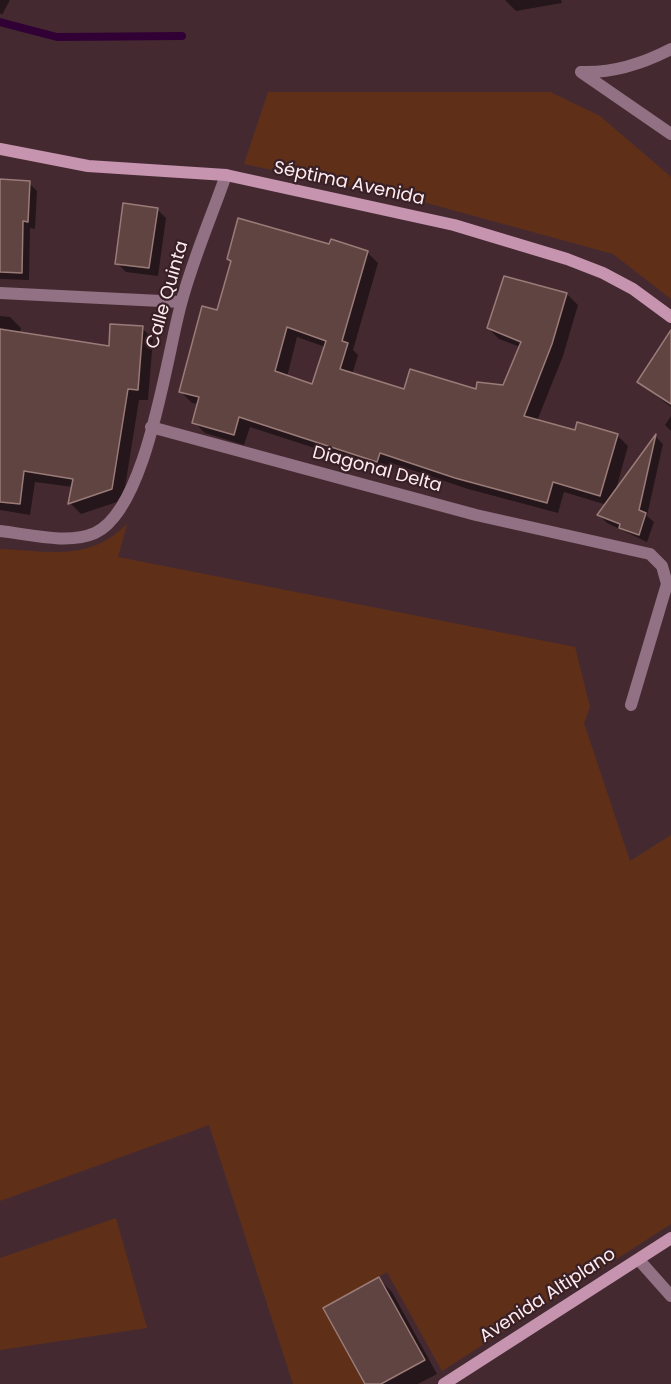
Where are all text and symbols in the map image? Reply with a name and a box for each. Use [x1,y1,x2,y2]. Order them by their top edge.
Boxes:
street label: Séptima Avenida [271,157,427,211]
street label: Calle Quinta [142,239,194,351]
street label: Diagonal Delta [310,442,444,498]
street label: Avenida Altiplano [476,1244,620,1348]

